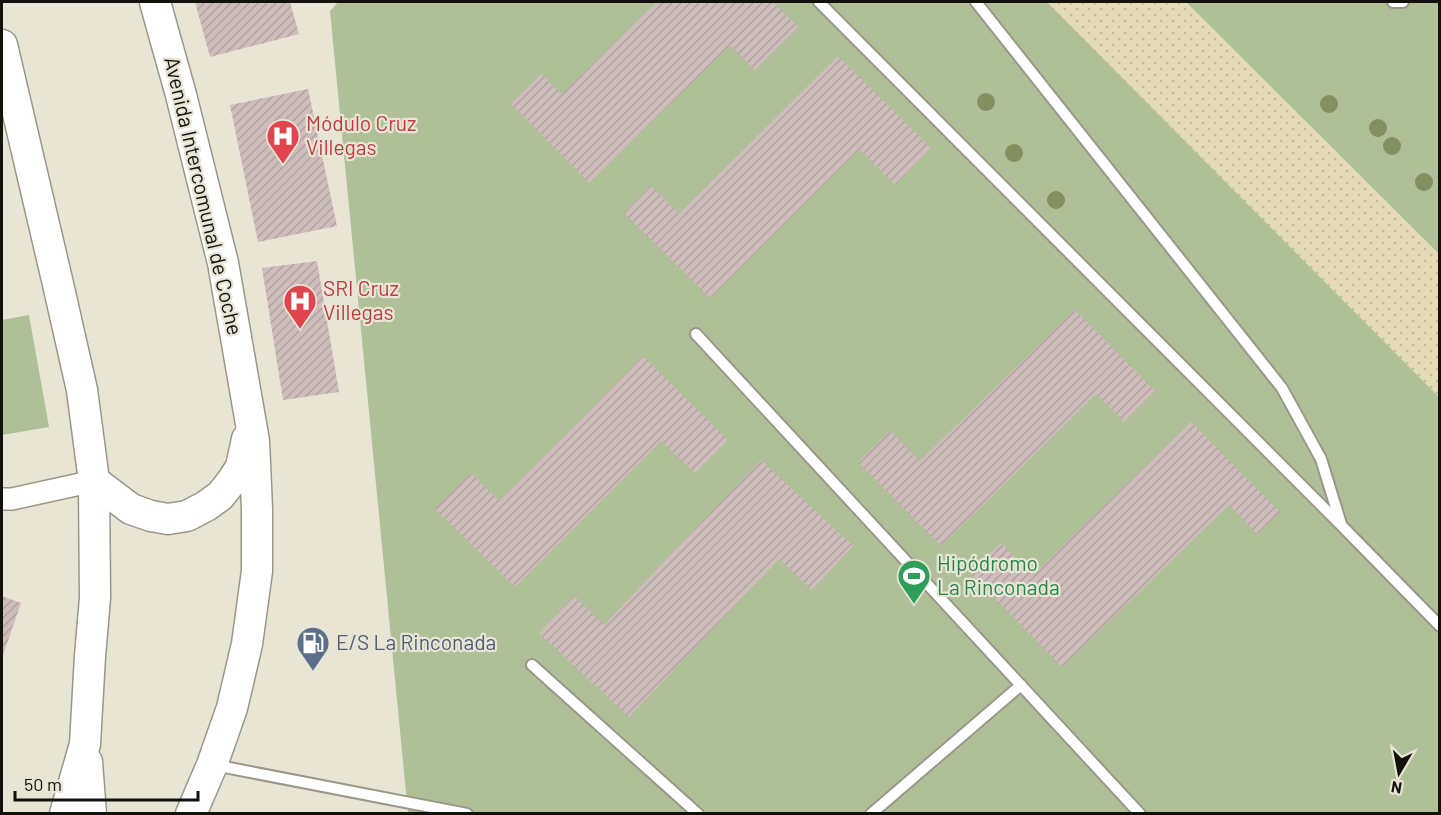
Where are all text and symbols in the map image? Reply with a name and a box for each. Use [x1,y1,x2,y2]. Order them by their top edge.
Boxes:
street label: Avenida Intercomunal de Coche [160,54,249,337]
place label: Módulo Cruz Villegas [306,110,416,159]
hospital icon: Módulo Cruz Villegas [265,118,301,165]
place label: SRI Cruz Villegas [323,275,399,324]
hospital icon: SRI Cruz Villegas [282,283,318,330]
place label: Hipódromo La Rinconada [937,550,1060,599]
sports icon: Hipódromo La Rinconada [896,558,932,605]
fuel station icon: E/S La Rinconada [295,625,331,672]
place label: E/S La Rinconada [336,629,496,654]
north arrow [1369,743,1429,803]
scale bar [15,764,198,802]
text: 50 m [24,773,62,795]
text: N [1389,778,1403,799]

